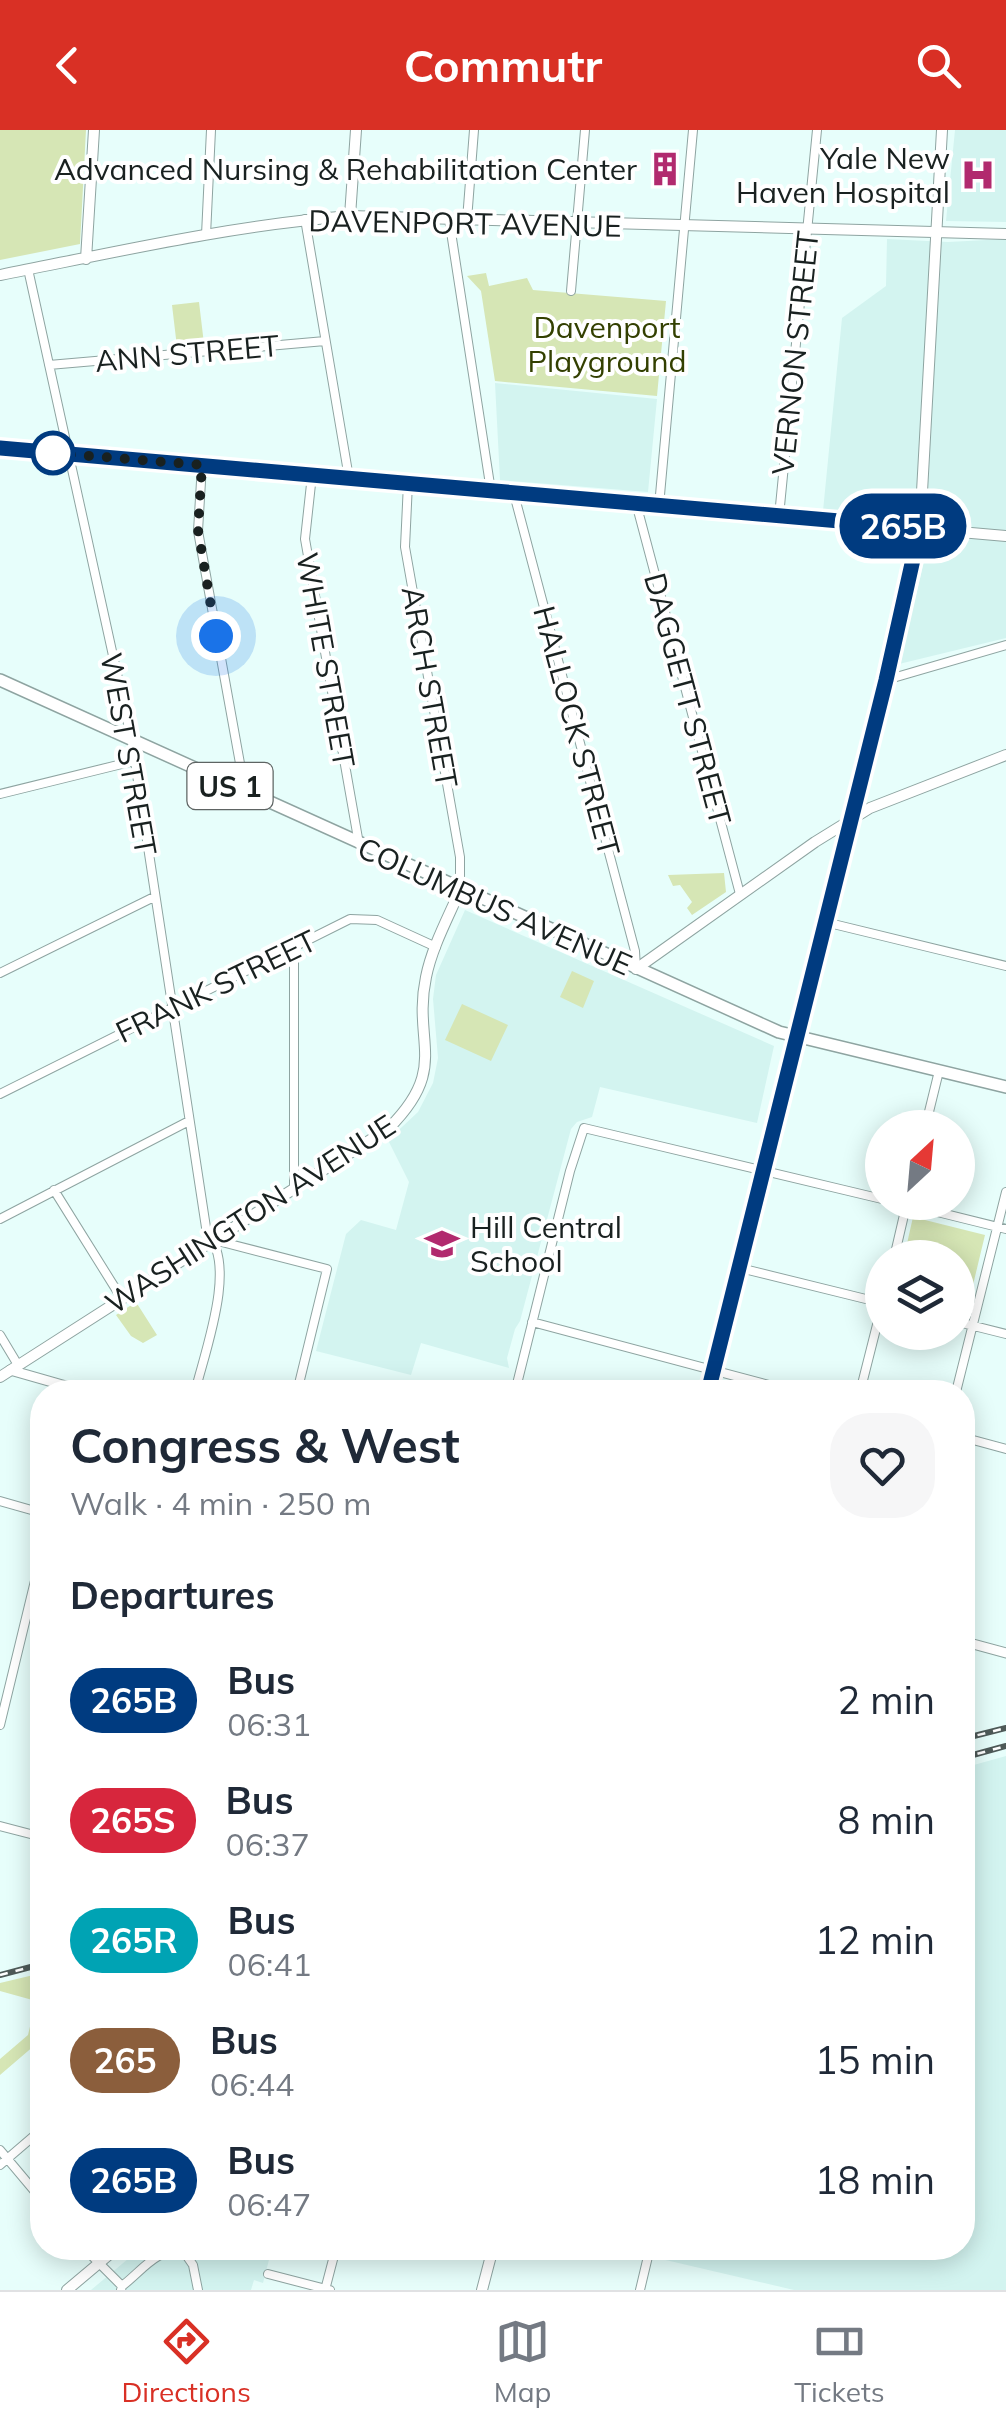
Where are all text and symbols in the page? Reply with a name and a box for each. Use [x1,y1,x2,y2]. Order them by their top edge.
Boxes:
text: Commutr [404,37,602,93]
icon: back [40,38,95,93]
icon: search [911,38,966,93]
place label: Yale New Haven Hospital [736,139,950,211]
place label: Advanced Nursing & Rehabilitation Center [54,150,637,188]
building icon: Advanced Nursing & Rehabilitation Center [646,150,684,188]
hospital icon: Yale New Haven Hospital [959,156,997,194]
street label: DAVENPORT AVENUE [308,201,622,245]
street label: VERNON STREET [763,229,827,477]
park label: Davenport Playground [527,308,687,380]
street label: ANN STREET [93,326,281,380]
unlabelled marker [32,432,74,474]
line badge: 265B [833,494,973,558]
text: 265B [859,504,947,548]
street label: WHITE STREET [288,549,364,771]
street label: DAGGETT STREET [636,569,740,829]
street label: ARCH STREET [394,583,466,791]
street label: HALLOCK STREET [525,602,629,860]
your location [191,611,241,661]
street label: WEST STREET [92,650,166,858]
road number: US 1 [188,763,272,809]
street label: COLUMBUS AVENUE [352,828,638,984]
street label: FRANK STREET [109,921,323,1051]
street label: WASHINGTON AVENUE [98,1106,402,1322]
north arrow [865,1110,975,1220]
map controls [865,1110,975,1350]
place label: Hill Central School [470,1208,622,1280]
school or university icon: Hill Central School [423,1225,461,1263]
button: layers [865,1240,975,1350]
button: heart [830,1413,935,1518]
text: Congress & West [70,1415,460,1475]
text: Walk · 4 min · 250 m [70,1483,371,1523]
text: Departures [70,1571,274,1619]
text: Bus [227,1656,295,1704]
text: 2 min [838,1676,935,1724]
text: 265B [90,1678,177,1722]
text: 06:31 [227,1704,311,1744]
text: Bus [226,1776,293,1824]
text: 8 min [838,1796,935,1844]
text: 265S [90,1798,176,1842]
text: 06:37 [226,1824,310,1864]
text: Bus [228,1896,295,1944]
text: 12 min [815,1916,935,1964]
text: 265R [90,1918,178,1962]
text: 06:41 [228,1944,312,1984]
text: Bus [210,2016,278,2064]
text: 15 min [815,2036,935,2084]
text: 265 [93,2038,157,2082]
text: 06:44 [210,2064,294,2104]
text: Bus [227,2136,295,2184]
text: 18 min [815,2156,935,2204]
text: 265B [90,2158,177,2202]
text: 06:47 [227,2184,311,2224]
tab: Directions [121,2314,251,2409]
tab: Map [494,2314,551,2409]
tab: Tickets [794,2314,885,2409]

